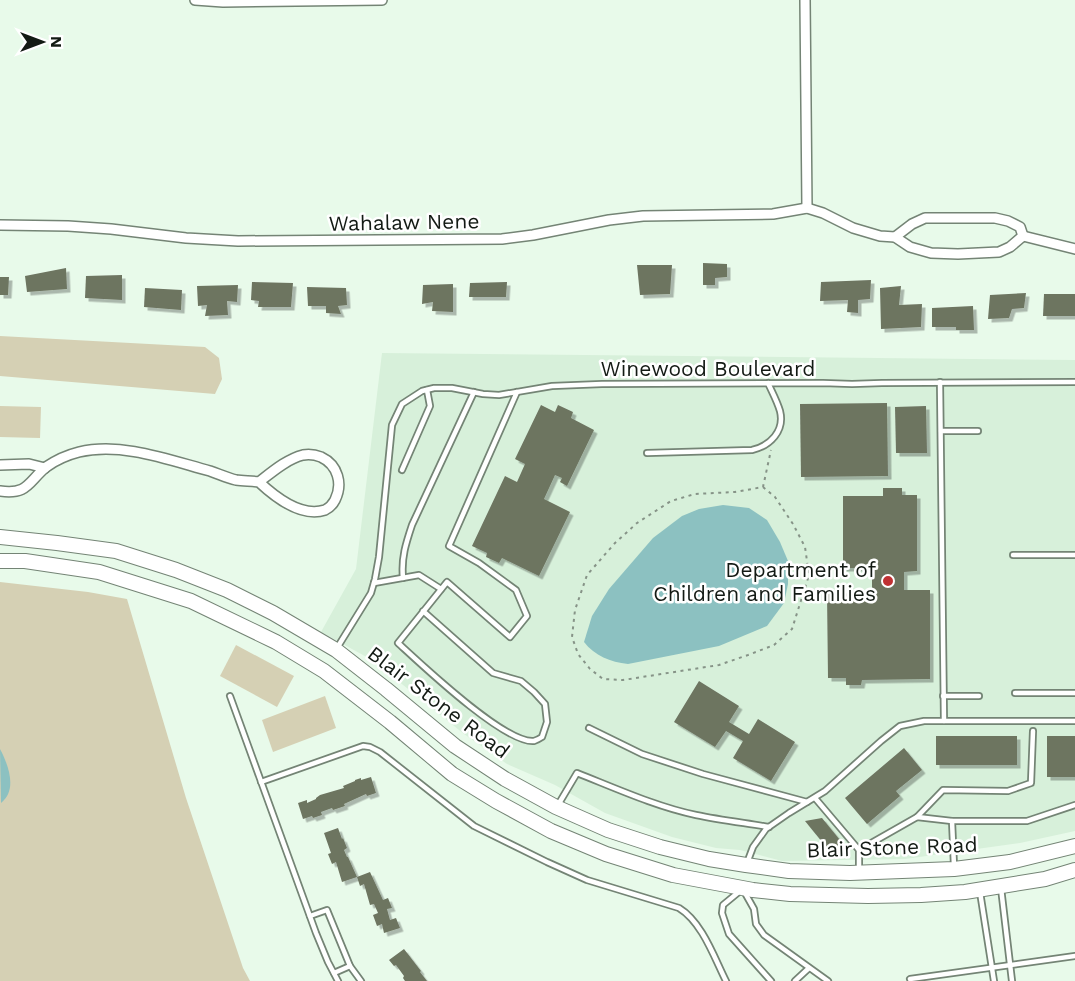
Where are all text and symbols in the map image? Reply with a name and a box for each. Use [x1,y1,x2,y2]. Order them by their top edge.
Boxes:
north arrow [12,12,72,72]
text: N [47,36,66,48]
street label: Wahalaw Nene [328,208,480,236]
street label: Winewood Boulevard [601,356,815,381]
place label: Department of Children and Families [653,557,876,606]
marker: Department of Children and Families [881,574,895,588]
street label: Blair Stone Road [363,640,515,764]
street label: Blair Stone Road [806,832,978,862]

